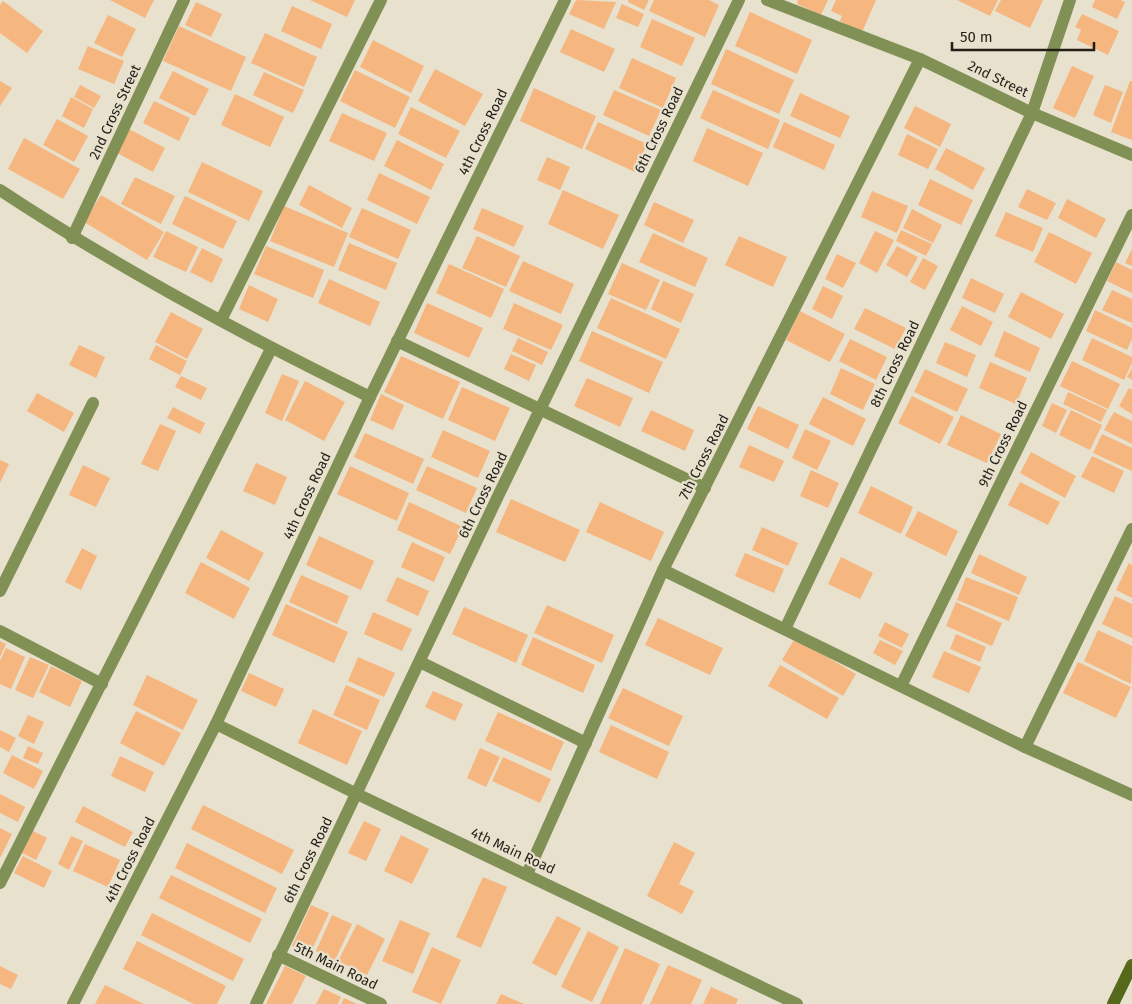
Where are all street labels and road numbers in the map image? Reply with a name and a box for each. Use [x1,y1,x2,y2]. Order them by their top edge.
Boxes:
street label: 2nd Street [965,57,1032,101]
street label: 2nd Cross Street [86,61,145,162]
street label: 6th Cross Road [631,84,687,176]
street label: 4th Cross Road [455,86,511,178]
street label: 8th Cross Road [867,318,923,410]
street label: 9th Cross Road [975,398,1031,490]
street label: 7th Cross Road [675,412,733,502]
street label: 6th Cross Road [455,449,511,541]
street label: 4th Cross Road [279,450,335,542]
street label: 4th Cross Road [101,814,159,906]
street label: 6th Cross Road [280,814,336,906]
street label: 4th Main Road [468,824,558,878]
street label: 5th Main Road [292,939,380,993]

